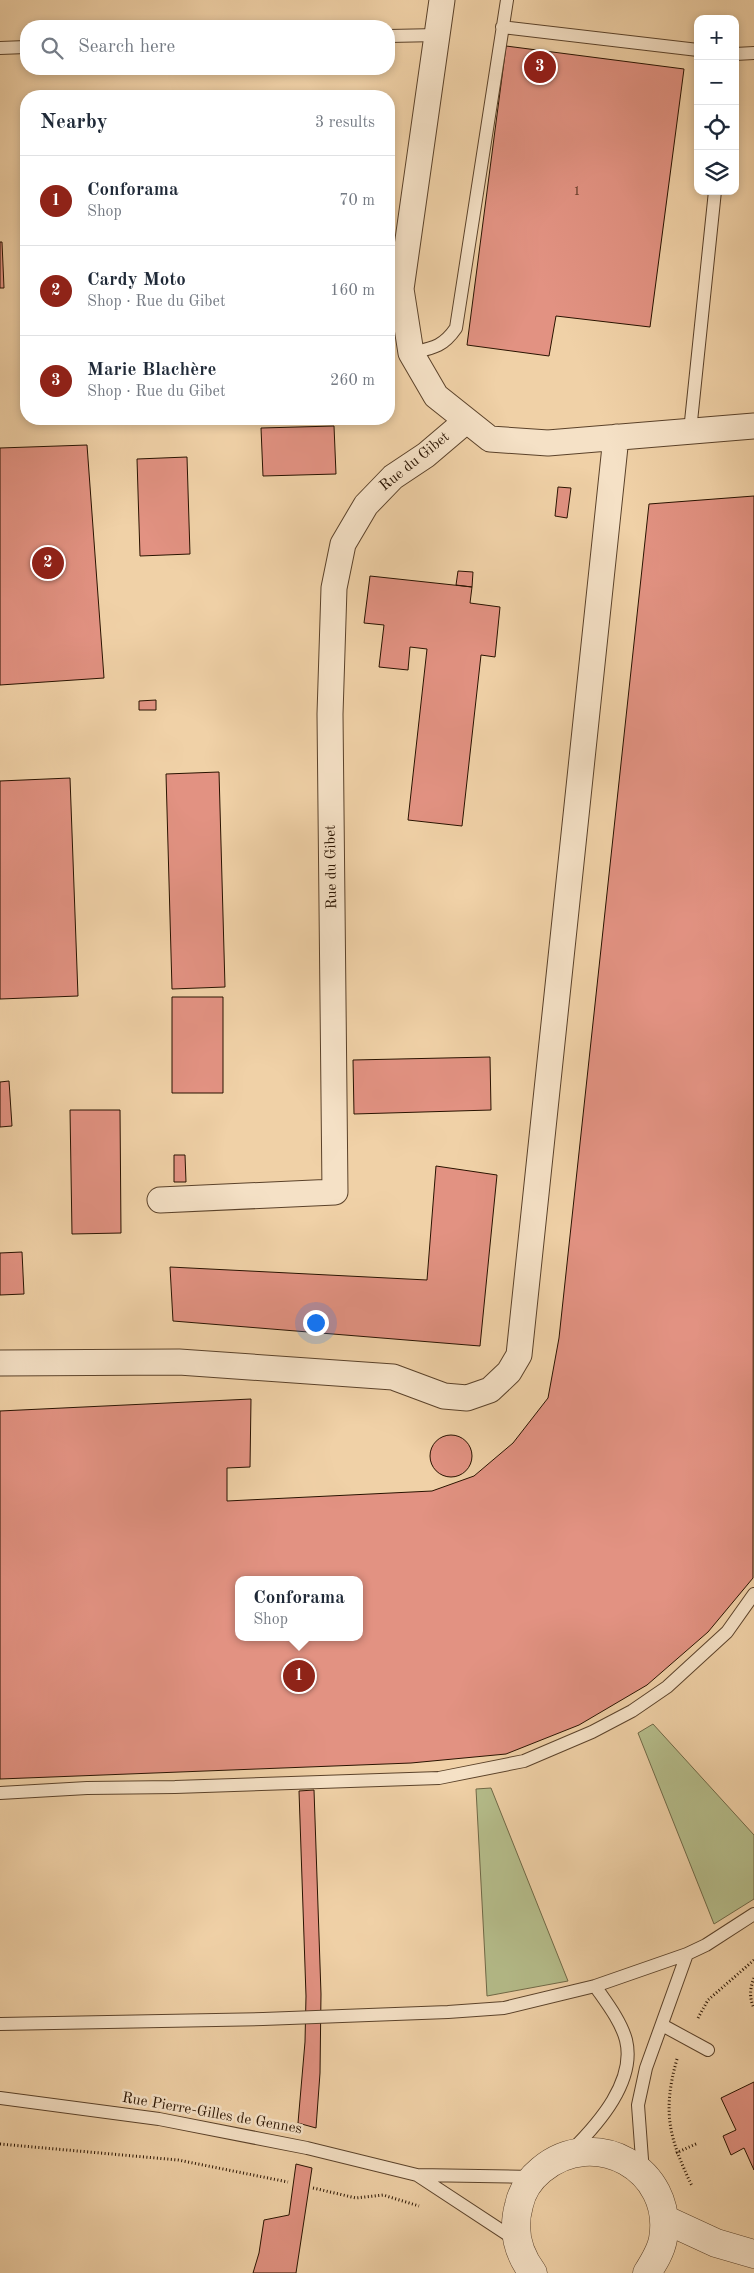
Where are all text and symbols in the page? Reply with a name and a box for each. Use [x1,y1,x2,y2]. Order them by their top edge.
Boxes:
map controls [694,15,739,195]
button: + [694,15,739,60]
search box [20,20,395,75]
icon: search [38,34,66,62]
text: Search here [78,38,175,57]
pin: 3 [524,48,556,86]
button: − [694,60,739,105]
button: locate [694,105,739,150]
text: Nearby [40,112,108,133]
text: 3 results [315,115,375,131]
button: layers [694,150,739,195]
text: Conforama [87,181,179,200]
house number: 1 [574,186,580,198]
text: 1 [51,193,61,209]
text: 70 m [339,193,375,209]
text: Shop [87,204,122,220]
text: Cardy Moto [87,271,186,290]
text: 2 [51,283,61,299]
text: 160 m [330,283,375,299]
text: Shop · Rue du Gibet [87,294,226,310]
text: Marie Blachère [87,361,216,380]
text: 3 [51,373,61,389]
text: 260 m [330,373,375,389]
text: Shop · Rue du Gibet [87,384,226,400]
street label: Rue du Gibet [377,430,453,494]
pin: 2 [32,544,64,582]
street label: Rue du Gibet [324,825,340,909]
your location [303,1310,329,1336]
popup [235,1576,363,1641]
text: Conforama [253,1589,345,1608]
text: Shop [253,1612,288,1628]
pin: 1 [283,1657,315,1695]
street label: Rue Pierre-Gilles de Gennes [121,2091,303,2137]

